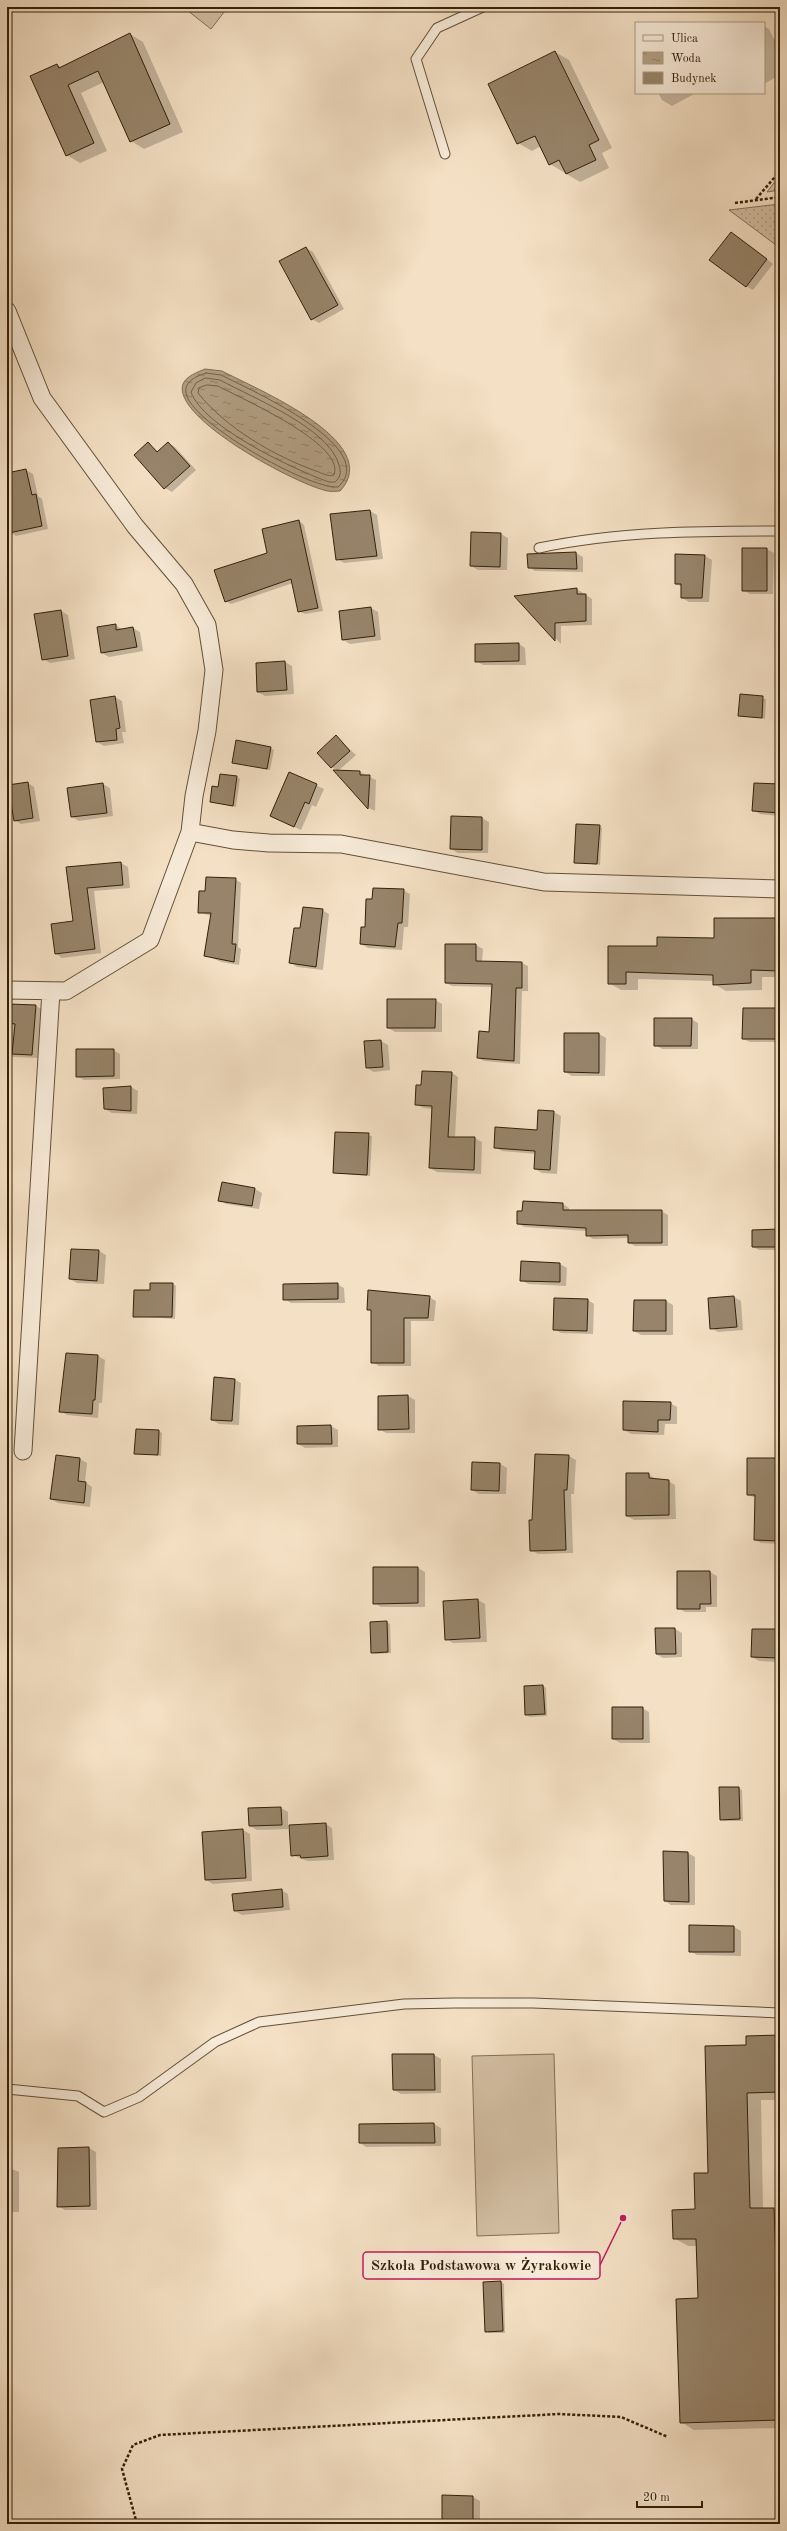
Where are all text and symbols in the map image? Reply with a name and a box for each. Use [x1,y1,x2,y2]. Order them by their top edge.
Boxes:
legend [635,22,765,94]
text: Ulica [671,33,698,45]
text: Woda [671,53,701,65]
text: Budynek [671,73,717,85]
callout: Szkoła Podstawowa w Żyrakowie [363,2252,600,2279]
text: Szkoła Podstawowa w Żyrakowie [371,2257,591,2274]
scale bar [637,2483,702,2509]
text: 20 m [643,2492,670,2504]

